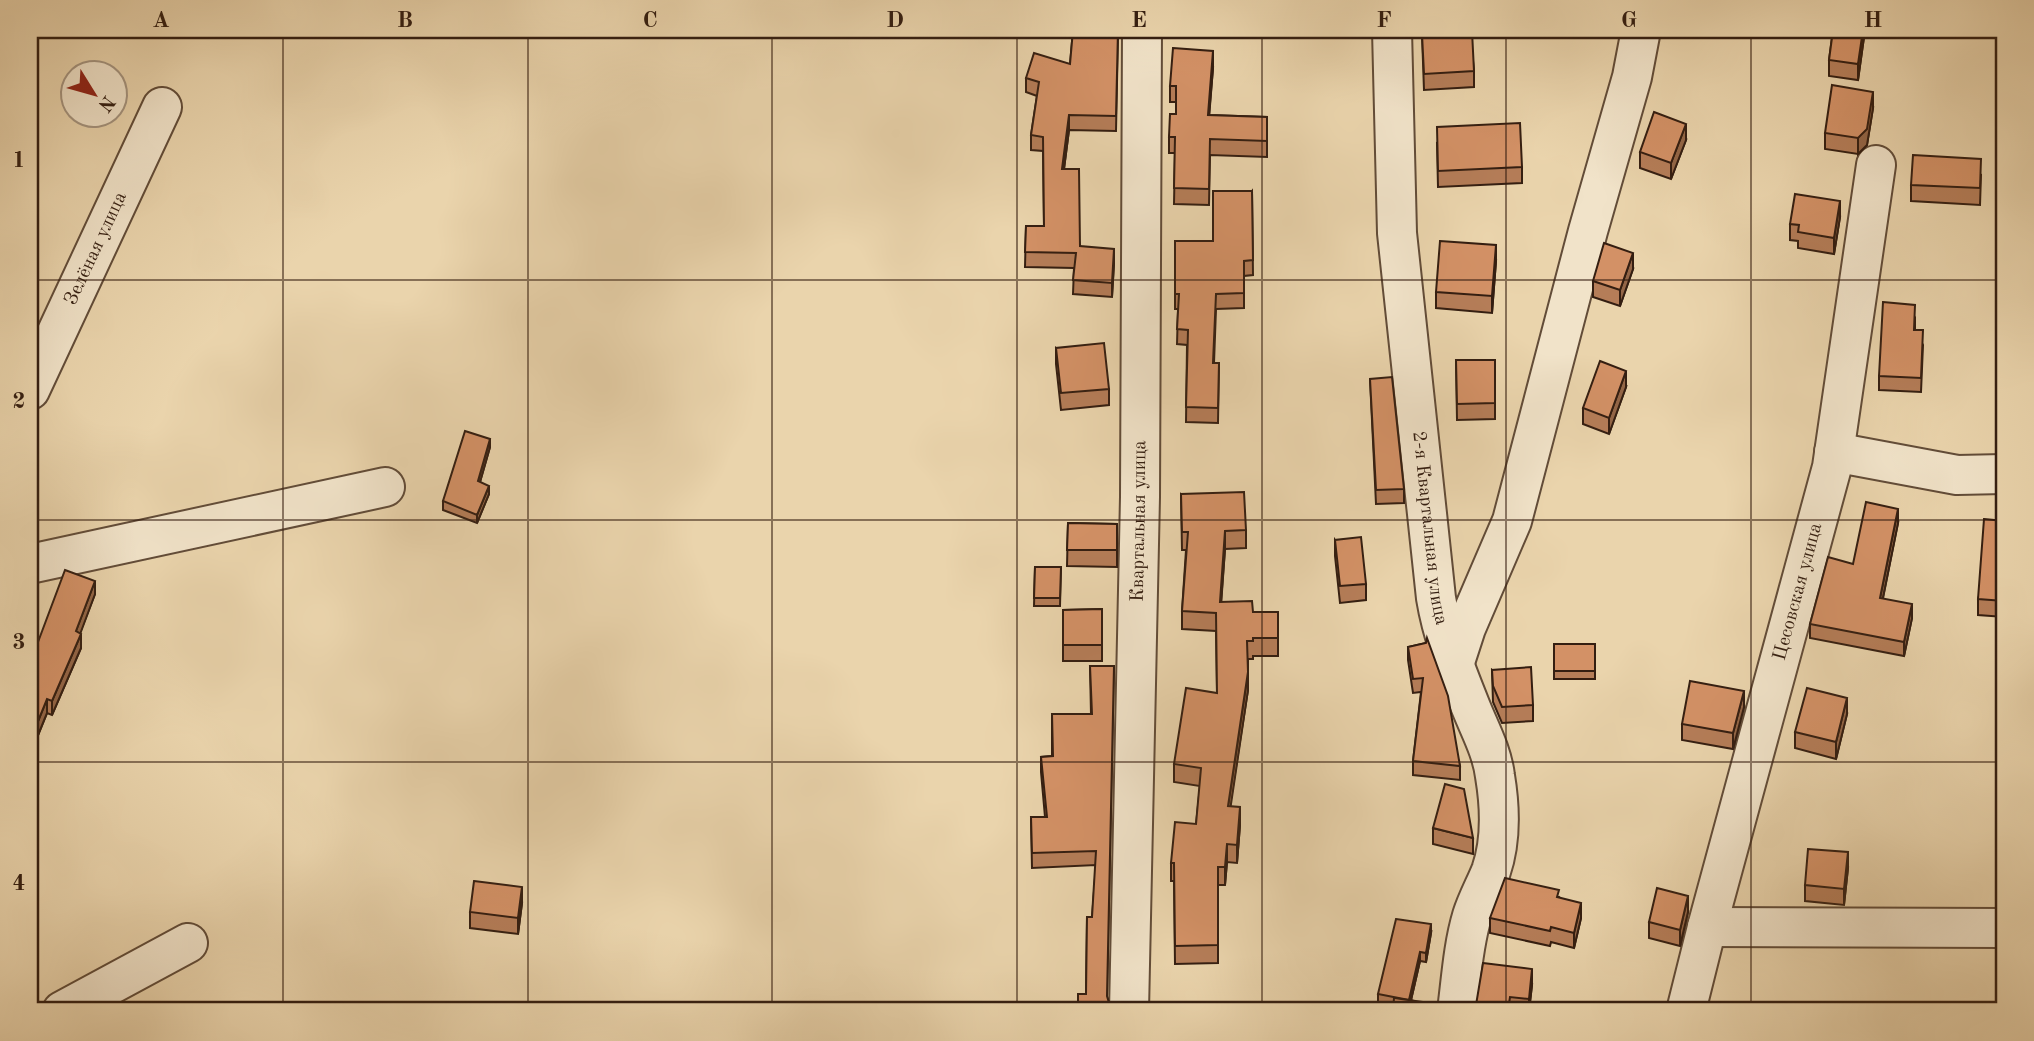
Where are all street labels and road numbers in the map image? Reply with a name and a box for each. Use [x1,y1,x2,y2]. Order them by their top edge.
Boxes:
street label: Зелёная улица [61,188,131,308]
street label: 2-я Квартальная улица [1409,430,1451,628]
street label: Квартальная улица [1128,440,1150,602]
street label: Цесовская улица [1770,520,1826,663]

